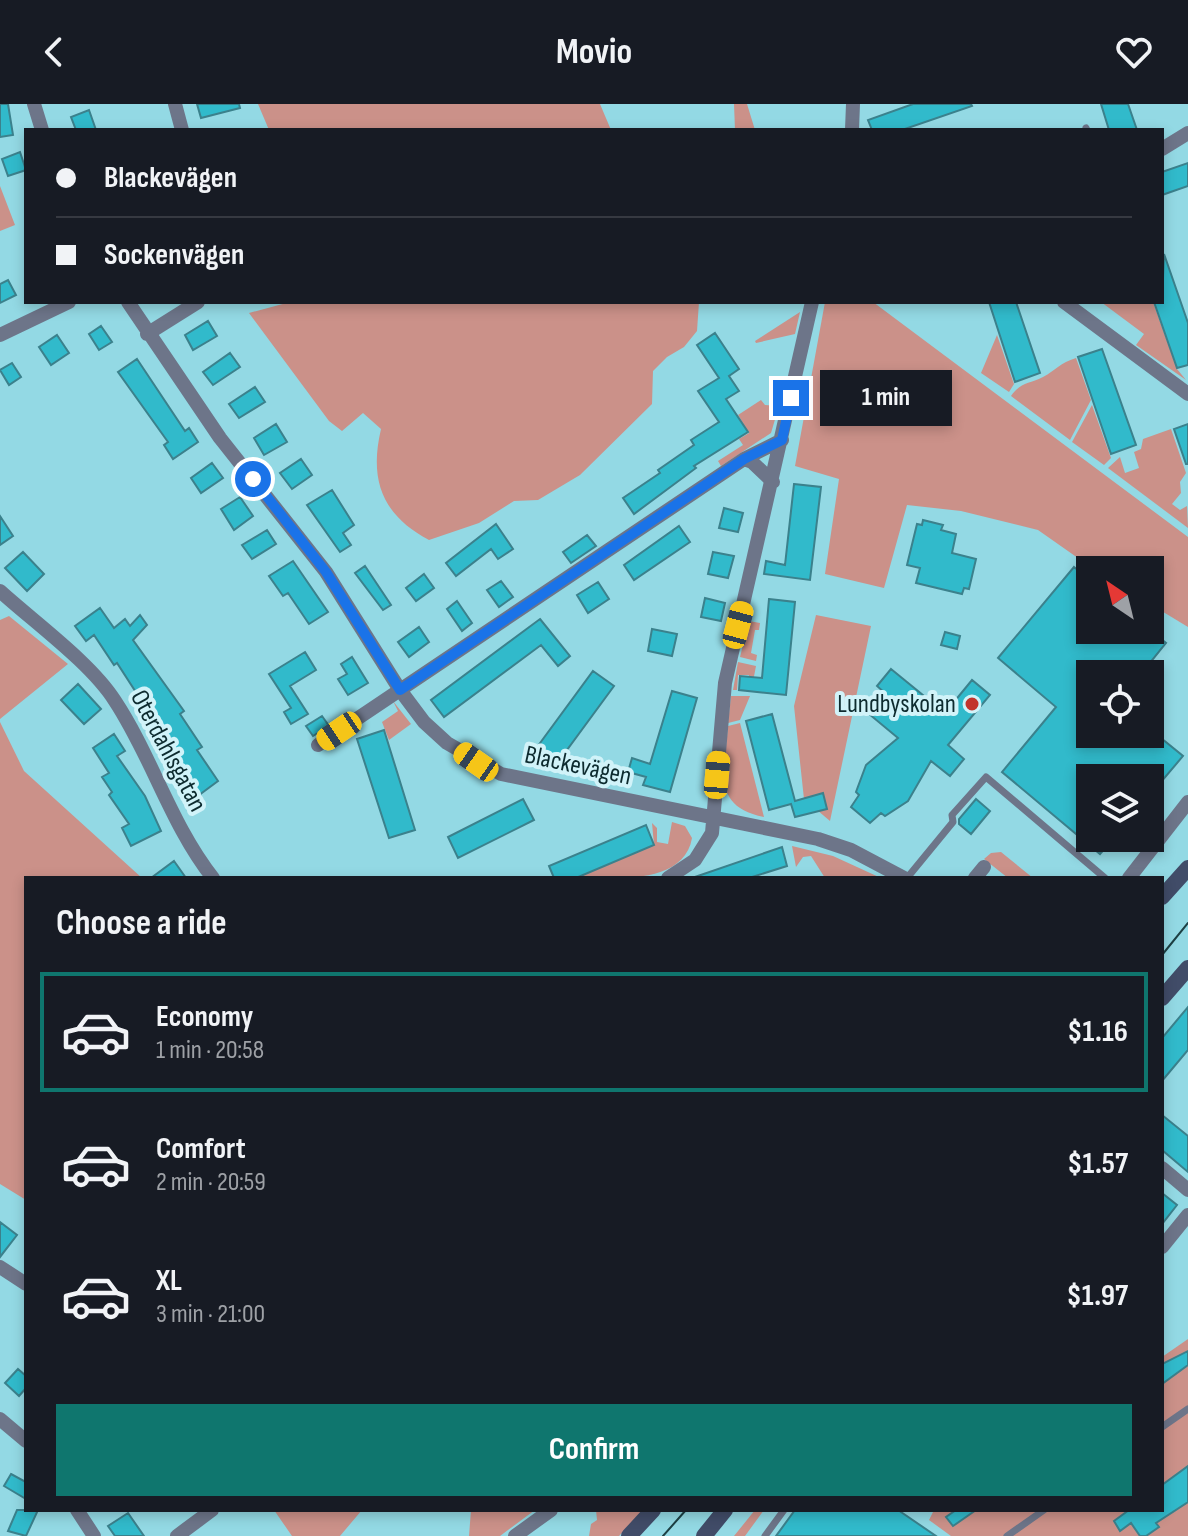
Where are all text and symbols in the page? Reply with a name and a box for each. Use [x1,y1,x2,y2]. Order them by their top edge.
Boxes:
icon: back [32,30,76,74]
icon: heart [1112,30,1156,74]
text: Movio [556,31,632,74]
text: Blackevägen [104,160,237,196]
text: Sockenvägen [104,237,244,273]
callout: 1 min [819,370,951,426]
route end [773,380,809,416]
text: 1 min [862,382,910,413]
route start [235,461,271,497]
north arrow [1076,556,1164,644]
map controls [1076,556,1164,852]
car [720,599,756,651]
button: locate [1076,660,1164,748]
street label: Oterdahlsgatan [123,685,213,817]
place label: Lundbyskolan [837,689,956,720]
marker: Lundbyskolan [963,695,981,713]
car [312,708,366,754]
car [449,738,503,786]
street label: Blackevägen [522,740,634,792]
car [703,750,731,800]
button: layers [1076,764,1164,852]
text: Choose a ride [56,902,227,945]
icon: car [60,996,132,1068]
text: Economy [156,999,253,1035]
text: $1.16 [1067,1014,1128,1050]
text: 1 min · 20:58 [156,1035,264,1066]
icon: car [60,1128,132,1200]
text: Comfort [156,1131,246,1167]
text: $1.57 [1067,1146,1128,1182]
text: 2 min · 20:59 [156,1167,266,1198]
icon: car [60,1260,132,1332]
text: XL [156,1263,182,1299]
text: $1.97 [1066,1278,1128,1314]
text: 3 min · 21:00 [156,1299,265,1330]
button: Confirm [56,1404,1132,1496]

